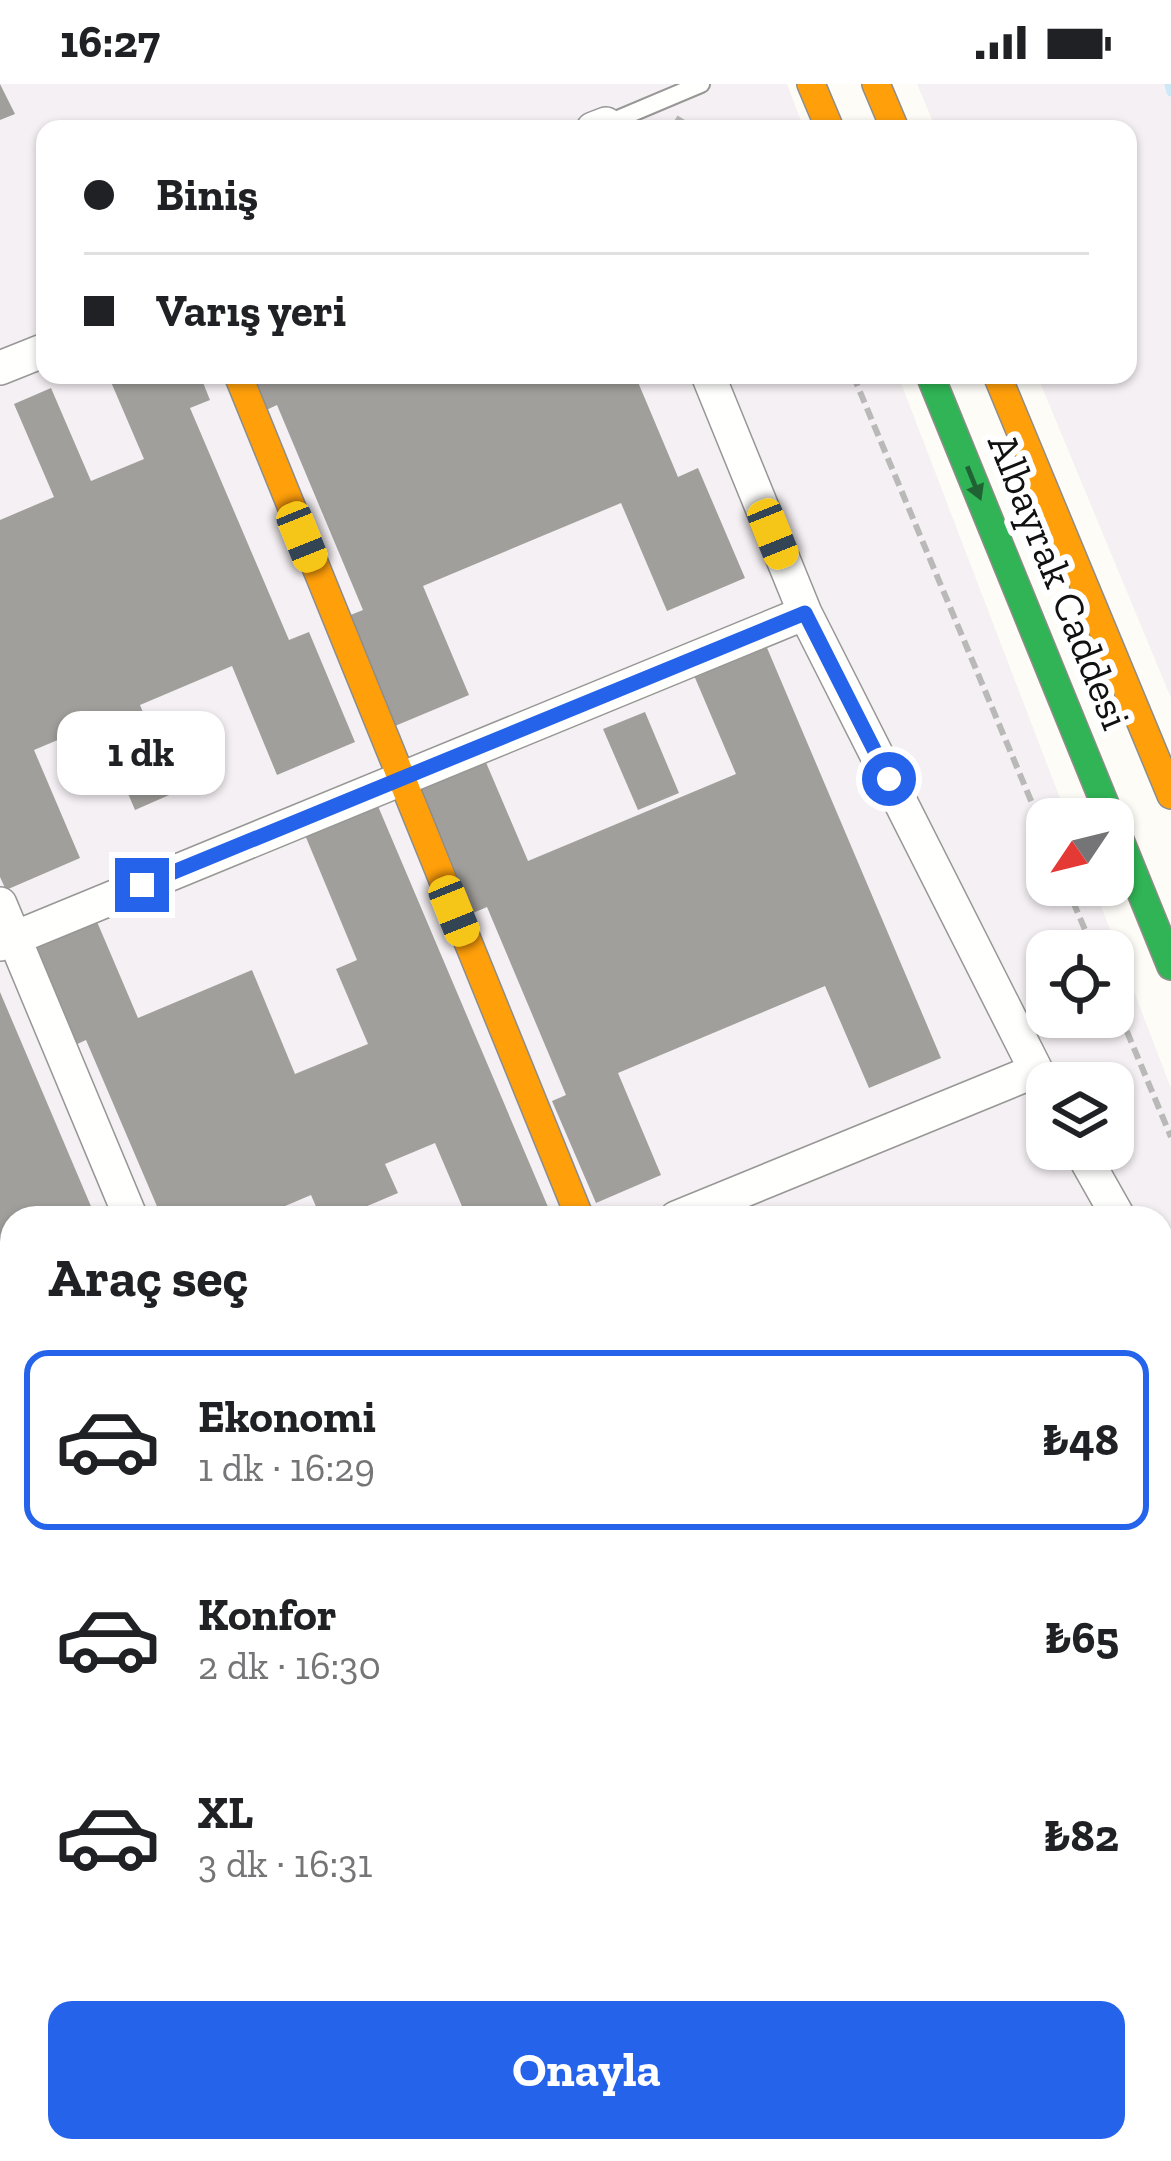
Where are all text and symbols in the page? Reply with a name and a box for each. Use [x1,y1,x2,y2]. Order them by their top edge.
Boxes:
text: 16:27 [60,15,160,69]
text: Biniş [156,168,258,222]
text: Varış yeri [156,284,346,338]
street label: Albayrak Caddesi [977,426,1142,737]
one-way arrow [965,466,984,502]
car [743,494,803,574]
car [272,497,332,577]
callout: 1 dk [58,711,226,795]
text: 1 dk [108,729,174,776]
route start [862,752,916,806]
north arrow [1026,798,1134,906]
map controls [1026,798,1134,1170]
route end [115,858,169,912]
car [424,871,484,951]
button: locate [1026,930,1134,1038]
button: layers [1026,1062,1134,1170]
text: Araç seç [48,1245,248,1310]
icon: car [54,1386,162,1494]
text: Ekonomi [198,1390,376,1444]
text: ₺48 [1042,1413,1119,1467]
text: 1 dk · 16:29 [198,1444,375,1491]
icon: car [54,1584,162,1692]
text: Konfor [198,1588,337,1642]
text: ₺65 [1044,1611,1119,1665]
text: 2 dk · 16:30 [198,1642,381,1689]
icon: car [54,1782,162,1890]
text: XL [198,1786,253,1840]
text: ₺82 [1043,1809,1119,1863]
text: 3 dk · 16:31 [198,1840,372,1887]
button: Onayla [48,2001,1125,2139]

